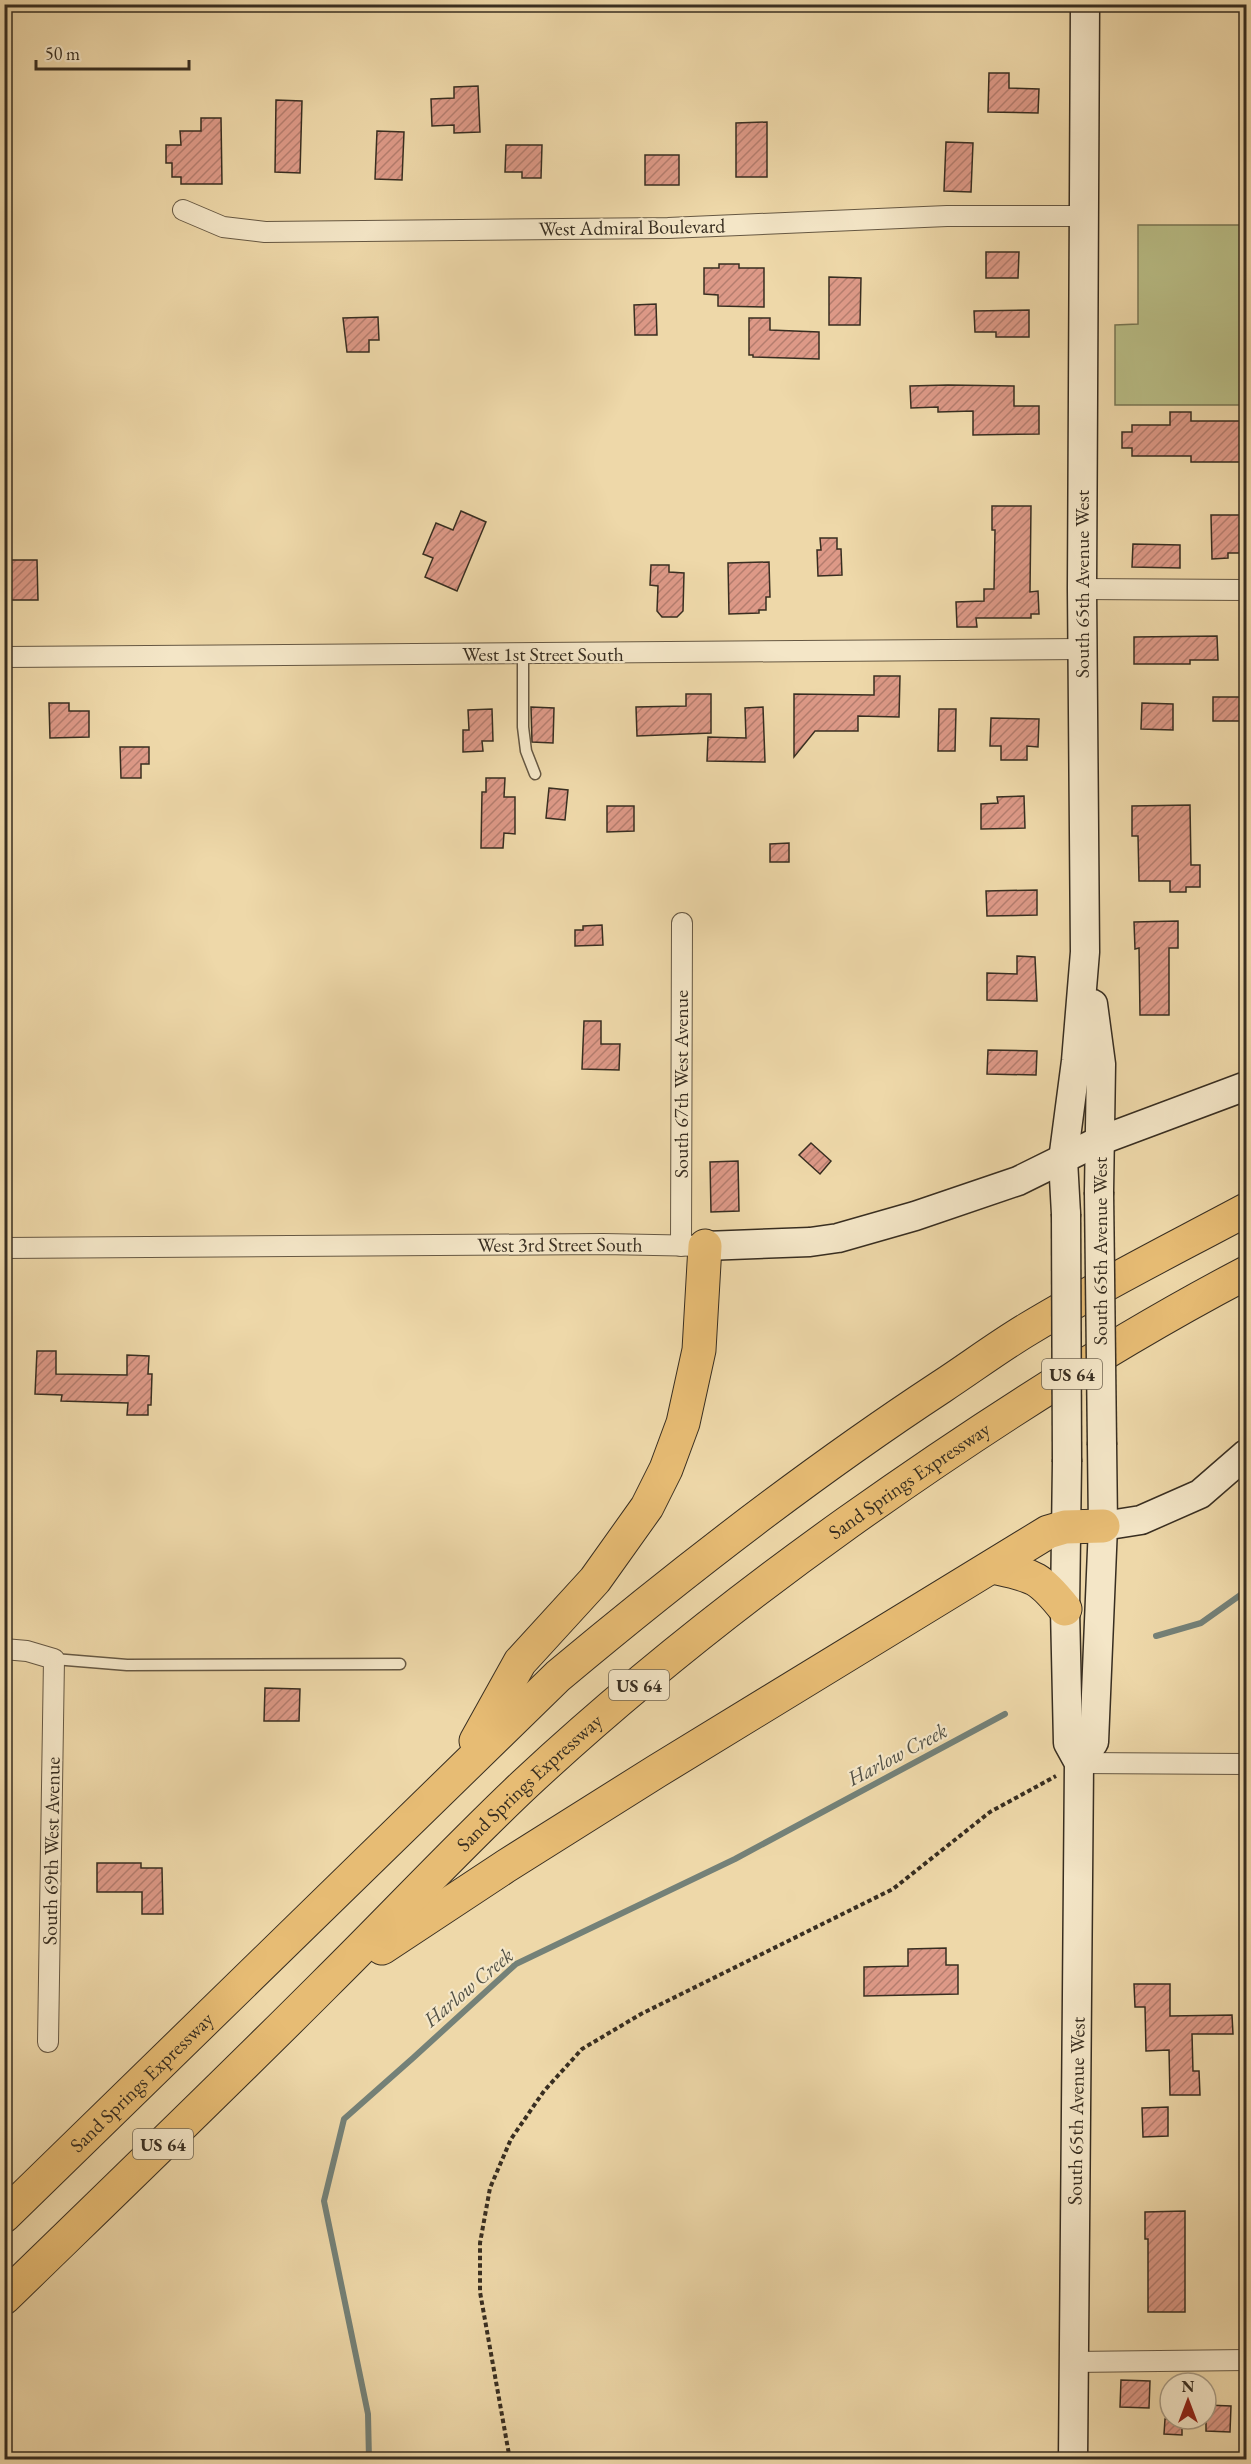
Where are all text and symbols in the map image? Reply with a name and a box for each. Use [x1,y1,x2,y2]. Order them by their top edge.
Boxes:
scale bar [36,33,189,71]
text: 50 m [45,42,80,65]
street label: West Admiral Boulevard [538,212,726,242]
street label: South 65th Avenue West [1069,489,1095,678]
street label: West 1st Street South [462,641,624,667]
street label: South 67th West Avenue [668,990,694,1178]
street label: South 65th Avenue West [1087,1156,1113,1345]
street label: West 3rd Street South [477,1231,643,1258]
road number: US 64 [1042,1359,1102,1389]
street label: Sand Springs Expressway [823,1416,995,1545]
road number: US 64 [609,1670,669,1700]
street label: Sand Springs Expressway [451,1708,608,1857]
water label: Harlow Creek [841,1716,952,1792]
street label: South 69th West Avenue [36,1756,66,1945]
water label: Harlow Creek [417,1941,519,2033]
street label: Sand Springs Expressway [64,2006,219,2158]
street label: South 65th Avenue West [1061,2016,1091,2205]
road number: US 64 [133,2129,193,2159]
north arrow [1158,2371,1218,2431]
text: N [1182,2376,1195,2397]

